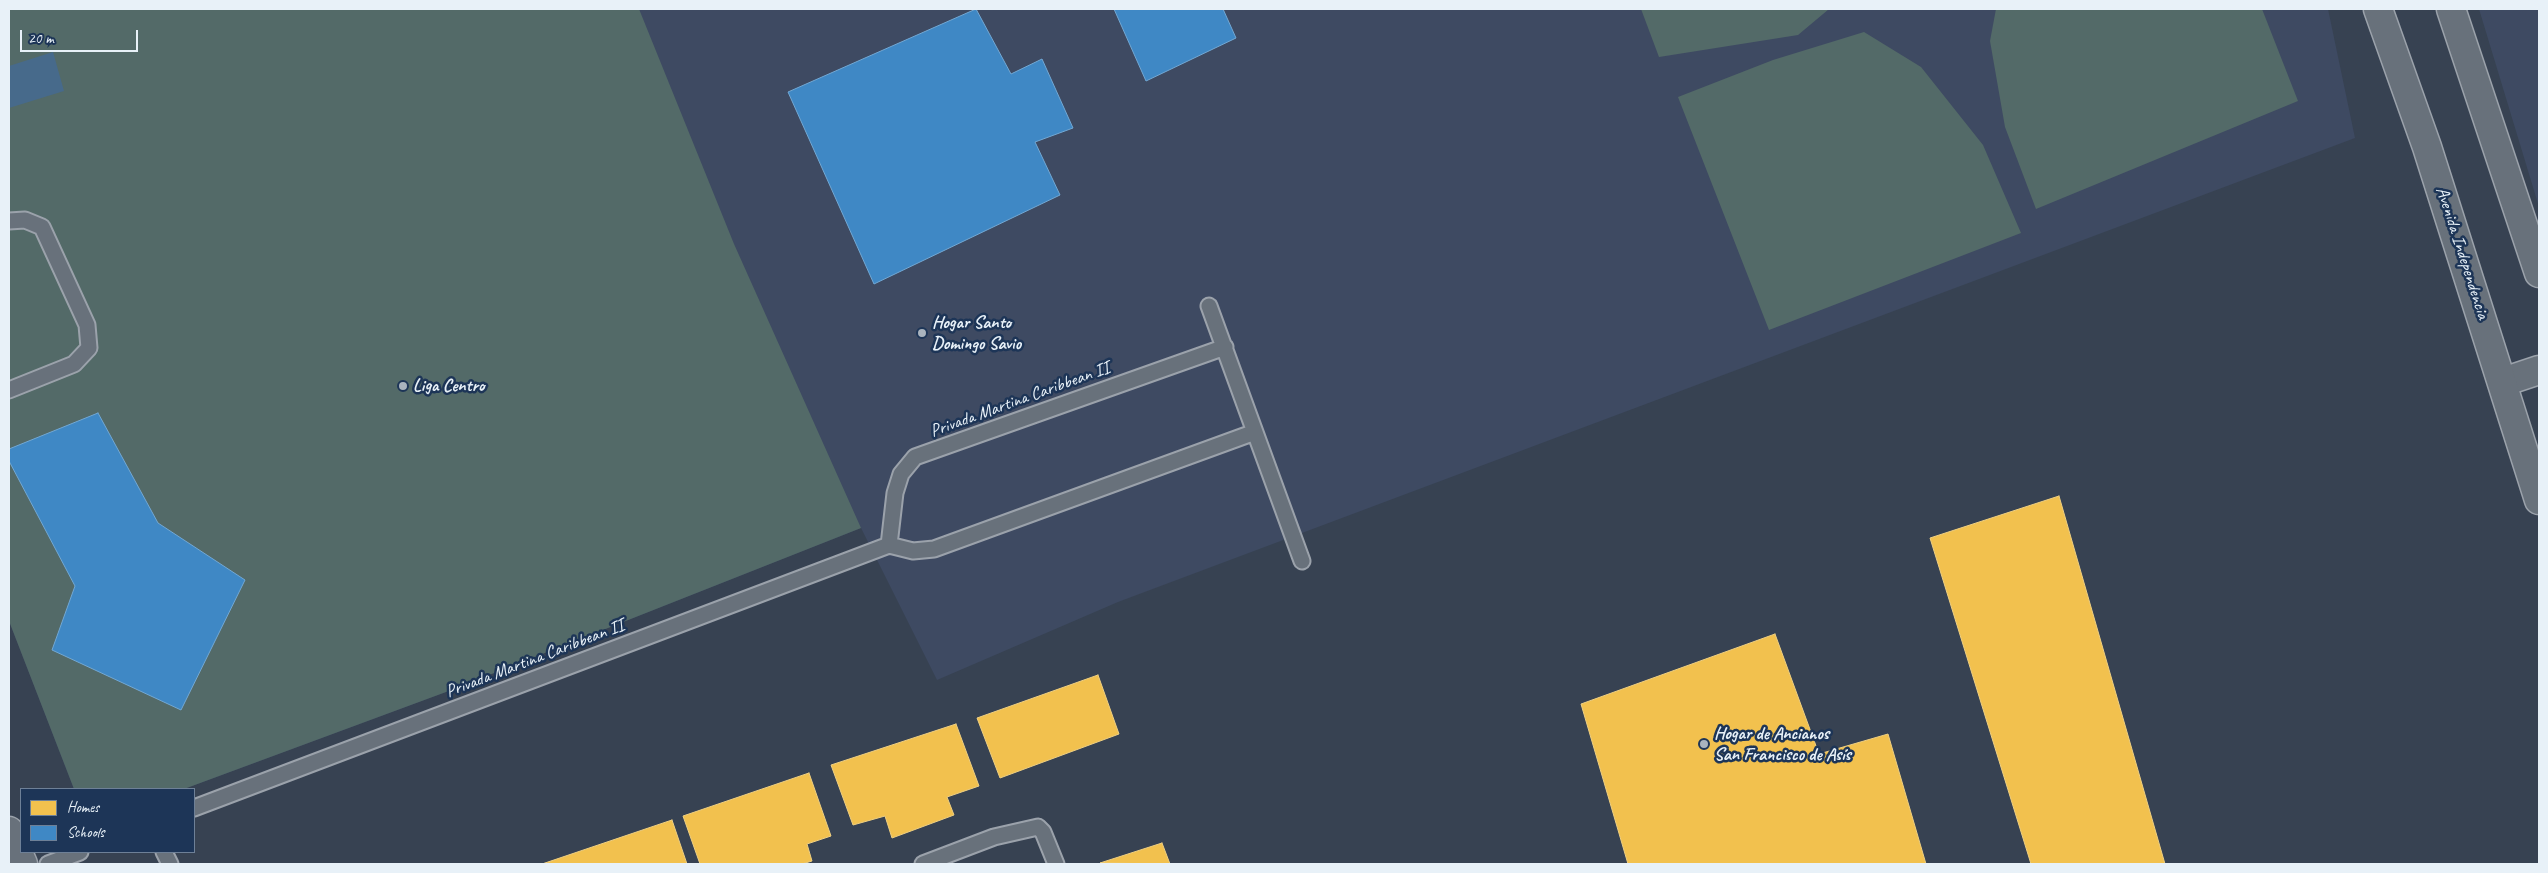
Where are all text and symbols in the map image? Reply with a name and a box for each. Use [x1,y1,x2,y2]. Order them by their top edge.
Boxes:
scale bar [22,20,140,52]
text: 20 m [28,29,54,48]
street label: Avenida Independencia [2430,184,2494,322]
place label: Hogar Santo Domingo Savio [932,312,1021,354]
marker: Hogar Santo Domingo Savio [916,327,928,339]
street label: Privada Martina Caribbean II [927,357,1113,443]
place label: Liga Centro [413,375,484,397]
marker: Liga Centro [397,380,409,392]
street label: Privada Martina Caribbean II [443,615,627,703]
place label: Hogar de Ancianos San Francisco de Asís [1714,723,1851,766]
marker: Hogar de Ancianos San Francisco de Asís [1698,738,1710,750]
legend [20,788,195,853]
text: Homes [67,798,99,817]
text: Schools [67,823,104,842]

